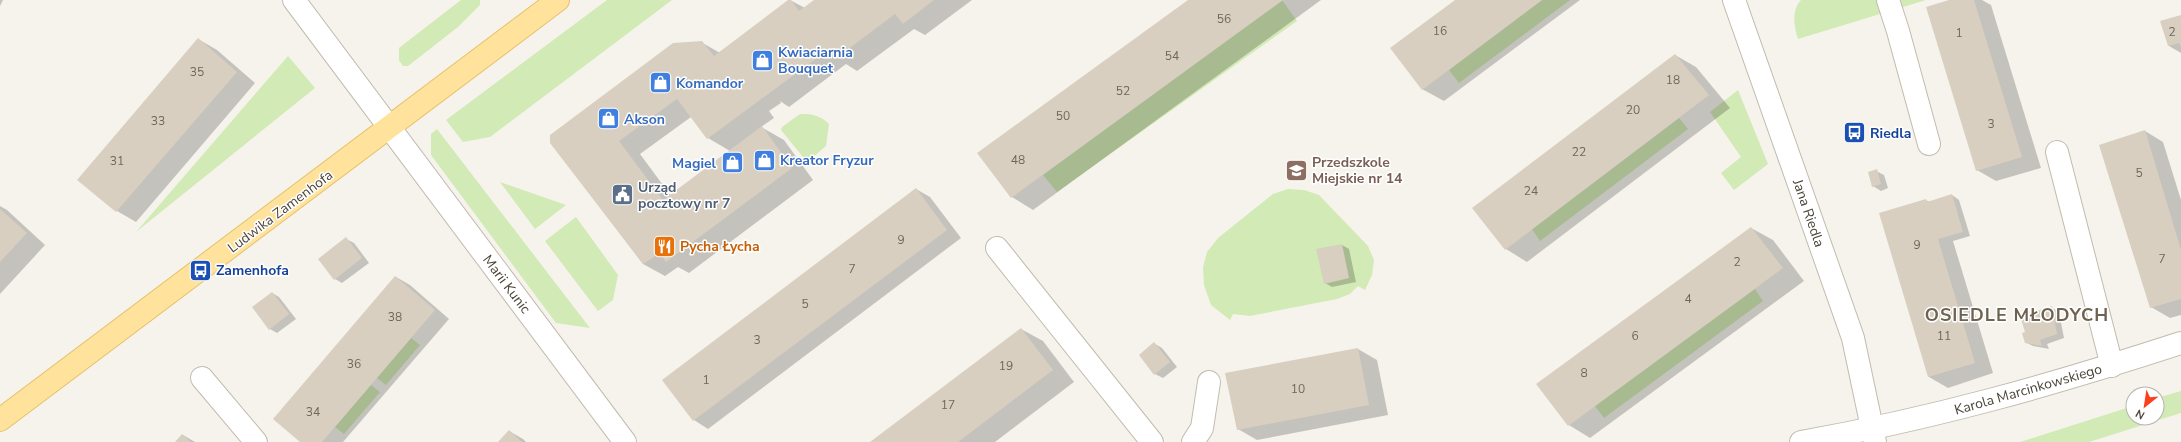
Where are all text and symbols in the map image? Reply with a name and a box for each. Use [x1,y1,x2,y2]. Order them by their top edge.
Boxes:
house number: 56 [1217,11,1231,27]
house number: 16 [1433,23,1447,39]
house number: 2 [2168,24,2176,40]
house number: 1 [1955,25,1963,41]
place label: Kwiaciarnia Bouquet [778,43,853,78]
shop icon: Kwiaciarnia Bouquet [749,47,775,73]
house number: 54 [1165,48,1179,64]
house number: 35 [190,64,204,80]
shop icon: Komandor [647,70,673,96]
house number: 18 [1666,72,1680,88]
place label: Komandor [676,74,744,93]
house number: 52 [1116,83,1130,99]
house number: 20 [1626,102,1640,118]
shop icon: Akson [595,106,621,132]
house number: 50 [1056,108,1070,124]
place label: Akson [624,110,665,129]
house number: 33 [151,113,165,129]
house number: 3 [1987,116,1995,132]
bus stop icon: Riedla [1841,120,1867,146]
place label: Riedla [1870,124,1911,143]
house number: 22 [1572,144,1586,160]
shop icon: Kreator Fryzur [752,147,778,173]
shop icon: Magiel [719,150,745,176]
place label: Kreator Fryzur [780,151,874,170]
house number: 48 [1011,152,1025,168]
house number: 31 [110,153,124,169]
place label: Przedszkole Miejskie nr 14 [1312,153,1403,188]
place label: Magiel [672,154,717,173]
school or university icon: Przedszkole Miejskie nr 14 [1284,157,1310,183]
house number: 5 [2135,165,2143,181]
street label: Ludwika Zamenhofa [224,166,337,257]
street label: Jana Riedla [1788,176,1829,250]
place label: Urząd pocztowy nr 7 [638,178,730,213]
public building icon: Urząd pocztowy nr 7 [609,182,635,208]
house number: 24 [1524,183,1538,199]
house number: 9 [897,232,905,248]
restaurant icon: Pycha Łycha [651,233,677,259]
place label: Pycha Łycha [680,237,760,256]
house number: 9 [1913,237,1921,253]
street label: Marii Kunic [478,251,535,318]
house number: 7 [2158,251,2166,267]
house number: 2 [1733,254,1741,270]
bus stop icon: Zamenhofa [188,257,214,283]
place label: Zamenhofa [216,261,289,280]
house number: 7 [848,261,856,277]
house number: 4 [1684,291,1692,307]
house number: 5 [801,296,809,312]
district label: OSIEDLE MŁODYCH [1925,303,2109,327]
house number: 38 [388,309,402,325]
house number: 6 [1631,328,1639,344]
house number: 11 [1937,328,1951,344]
house number: 3 [753,332,761,348]
house number: 36 [347,356,361,372]
house number: 19 [999,358,1013,374]
street label: Karola Marcinkowskiego [1952,359,2104,420]
house number: 8 [1580,365,1588,381]
house number: 1 [702,372,710,388]
house number: 10 [1291,381,1305,397]
north arrow [2125,386,2165,426]
house number: 17 [941,397,955,413]
house number: 34 [306,404,320,420]
text: N [2133,406,2148,423]

